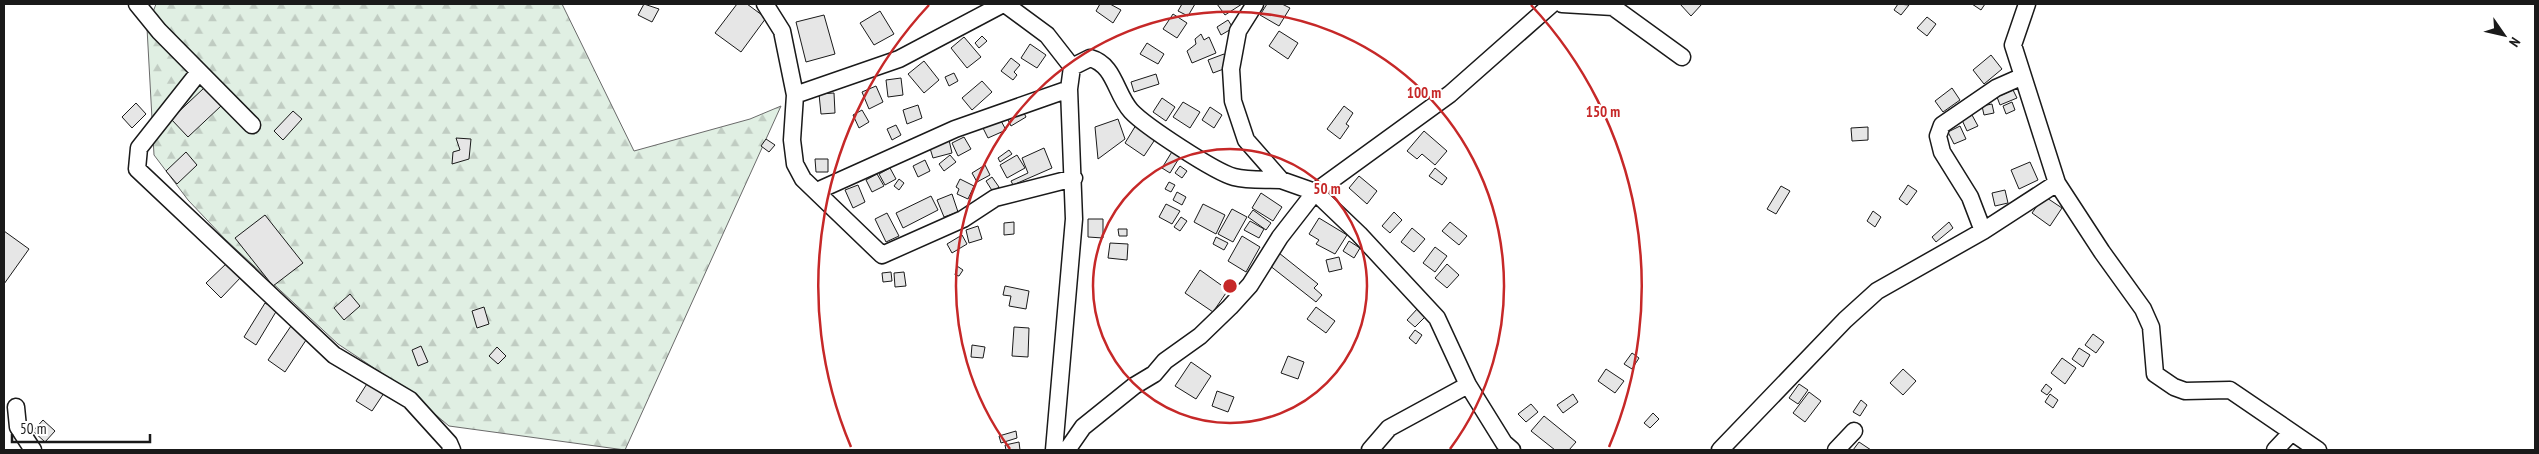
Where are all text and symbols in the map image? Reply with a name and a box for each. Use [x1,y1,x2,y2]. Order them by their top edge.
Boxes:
north arrow [2479,10,2529,60]
text: N [2505,34,2524,50]
text: 100 m [1407,83,1441,102]
text: 150 m [1586,102,1620,121]
text: 50 m [1313,179,1341,198]
centre of rings [1221,277,1239,295]
scale bar [12,412,150,444]
text: 50 m [20,419,46,438]

